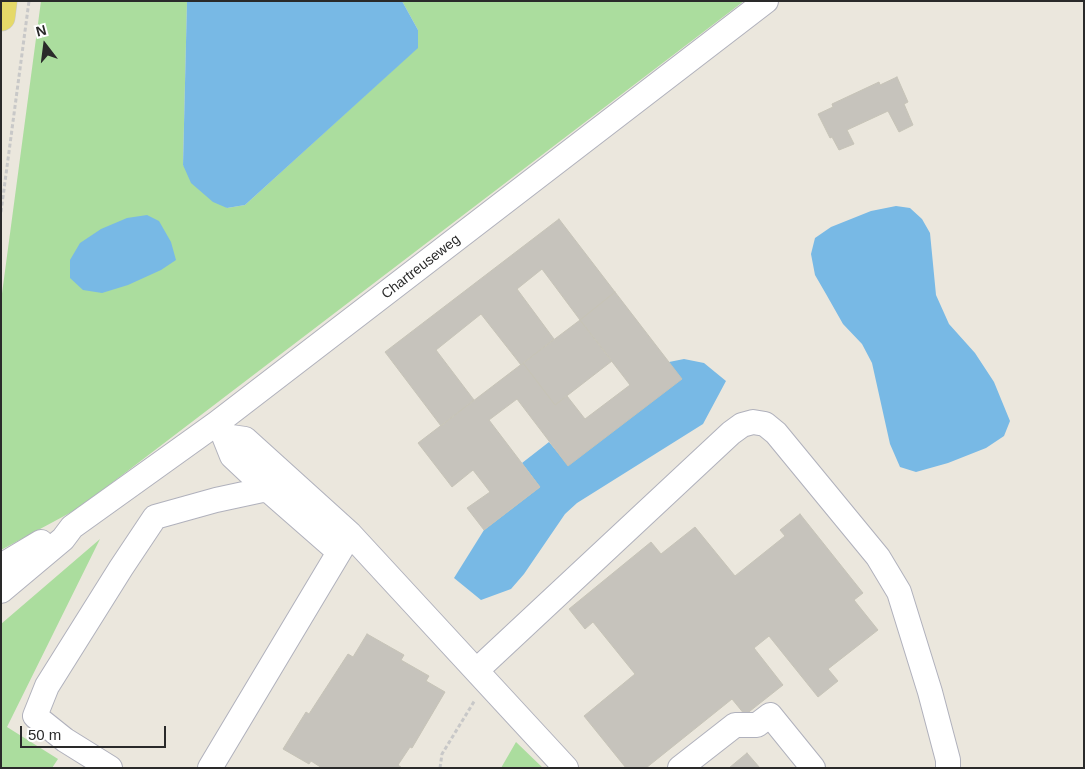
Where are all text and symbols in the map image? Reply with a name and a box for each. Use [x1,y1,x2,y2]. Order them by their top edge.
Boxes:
north arrow [20,20,70,70]
text: N [34,21,48,40]
street label: Chartreuseweg [378,231,464,303]
scale bar [22,716,169,748]
text: 50 m [28,726,61,743]

